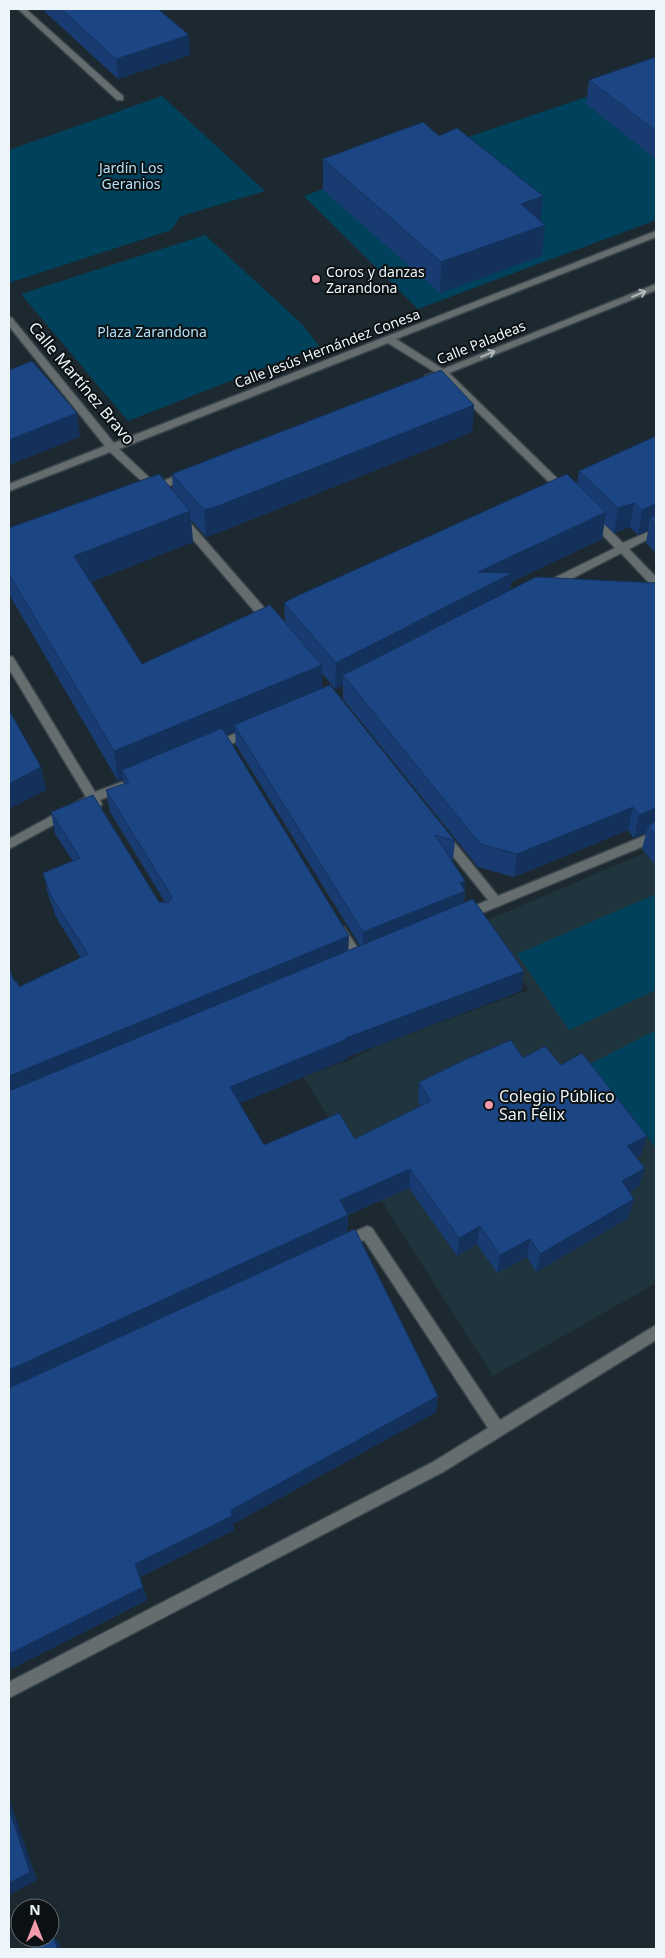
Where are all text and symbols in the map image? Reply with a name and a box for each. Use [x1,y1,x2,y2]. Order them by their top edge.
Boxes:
park label: Jardín Los Geranios [97,158,163,193]
place label: Coros y danzas Zarandona [326,262,425,297]
marker: Coros y danzas Zarandona [310,273,322,285]
one-way arrow [631,289,646,298]
street label: Calle Jesús Hernández Conesa [232,304,422,392]
street label: Calle Paladeas [434,315,529,368]
street label: Calle Martínez Bravo [24,317,140,449]
park label: Plaza Zarandona [97,322,207,341]
one-way arrow [480,349,495,358]
place label: Colegio Público San Félix [499,1085,615,1125]
marker: Colegio Público San Félix [483,1099,495,1111]
north arrow [10,1898,60,1948]
text: N [29,1900,41,1919]

